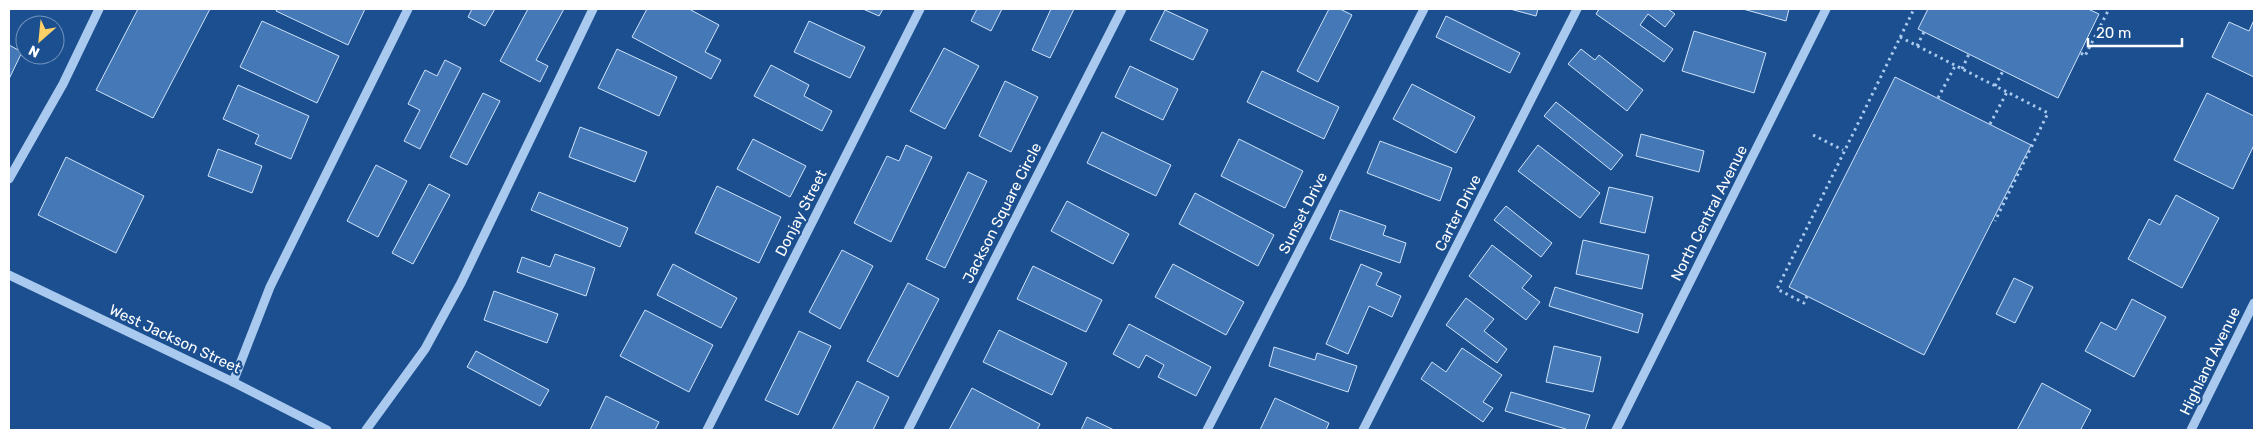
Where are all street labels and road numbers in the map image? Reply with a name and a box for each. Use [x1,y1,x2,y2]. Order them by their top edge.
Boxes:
street label: Jackson Square Circle [959,140,1045,286]
street label: North Central Avenue [1667,142,1751,284]
street label: Donjay Street [771,167,831,259]
street label: Sunset Drive [1275,169,1331,257]
street label: Carter Drive [1431,172,1485,254]
street label: West Jackson Street [106,301,244,377]
street label: Highland Avenue [2176,304,2244,418]

